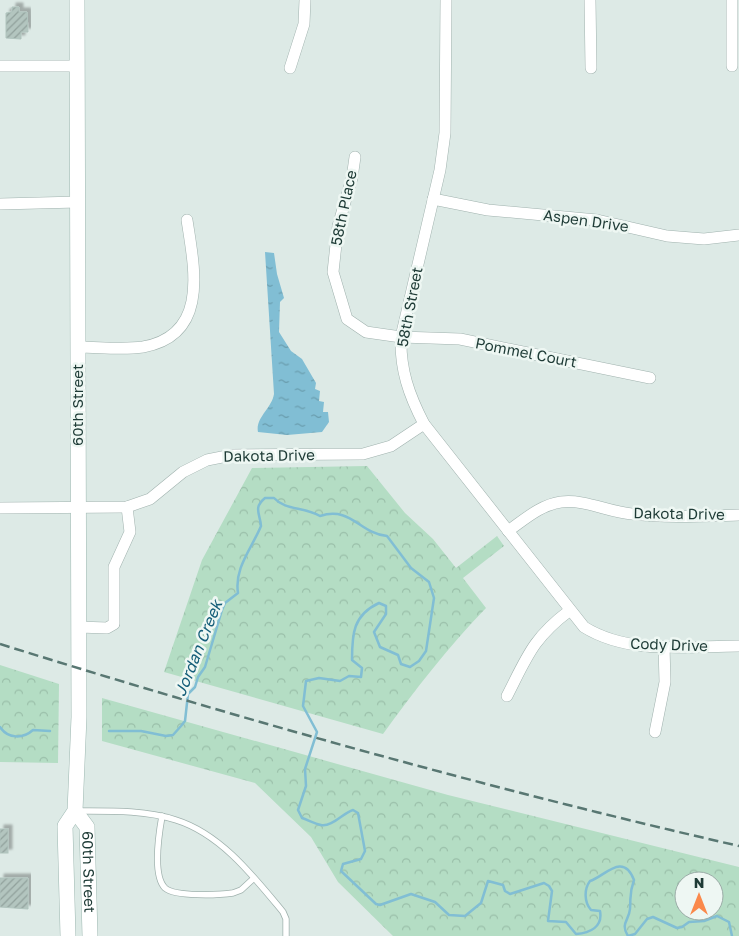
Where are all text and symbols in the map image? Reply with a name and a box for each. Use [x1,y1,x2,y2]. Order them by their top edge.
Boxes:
street label: 58th Place [326,168,360,247]
street label: Aspen Drive [542,205,630,235]
street label: 58th Street [392,265,426,348]
street label: Pommel Court [474,333,578,371]
street label: 60th Street [68,364,86,446]
street label: Dakota Drive [223,445,315,465]
street label: Dakota Drive [633,503,725,523]
water label: Jordan Creek [170,595,227,699]
street label: Cody Drive [630,634,708,654]
street label: 60th Street [79,831,99,913]
north arrow [674,871,724,921]
text: N [694,874,704,891]

